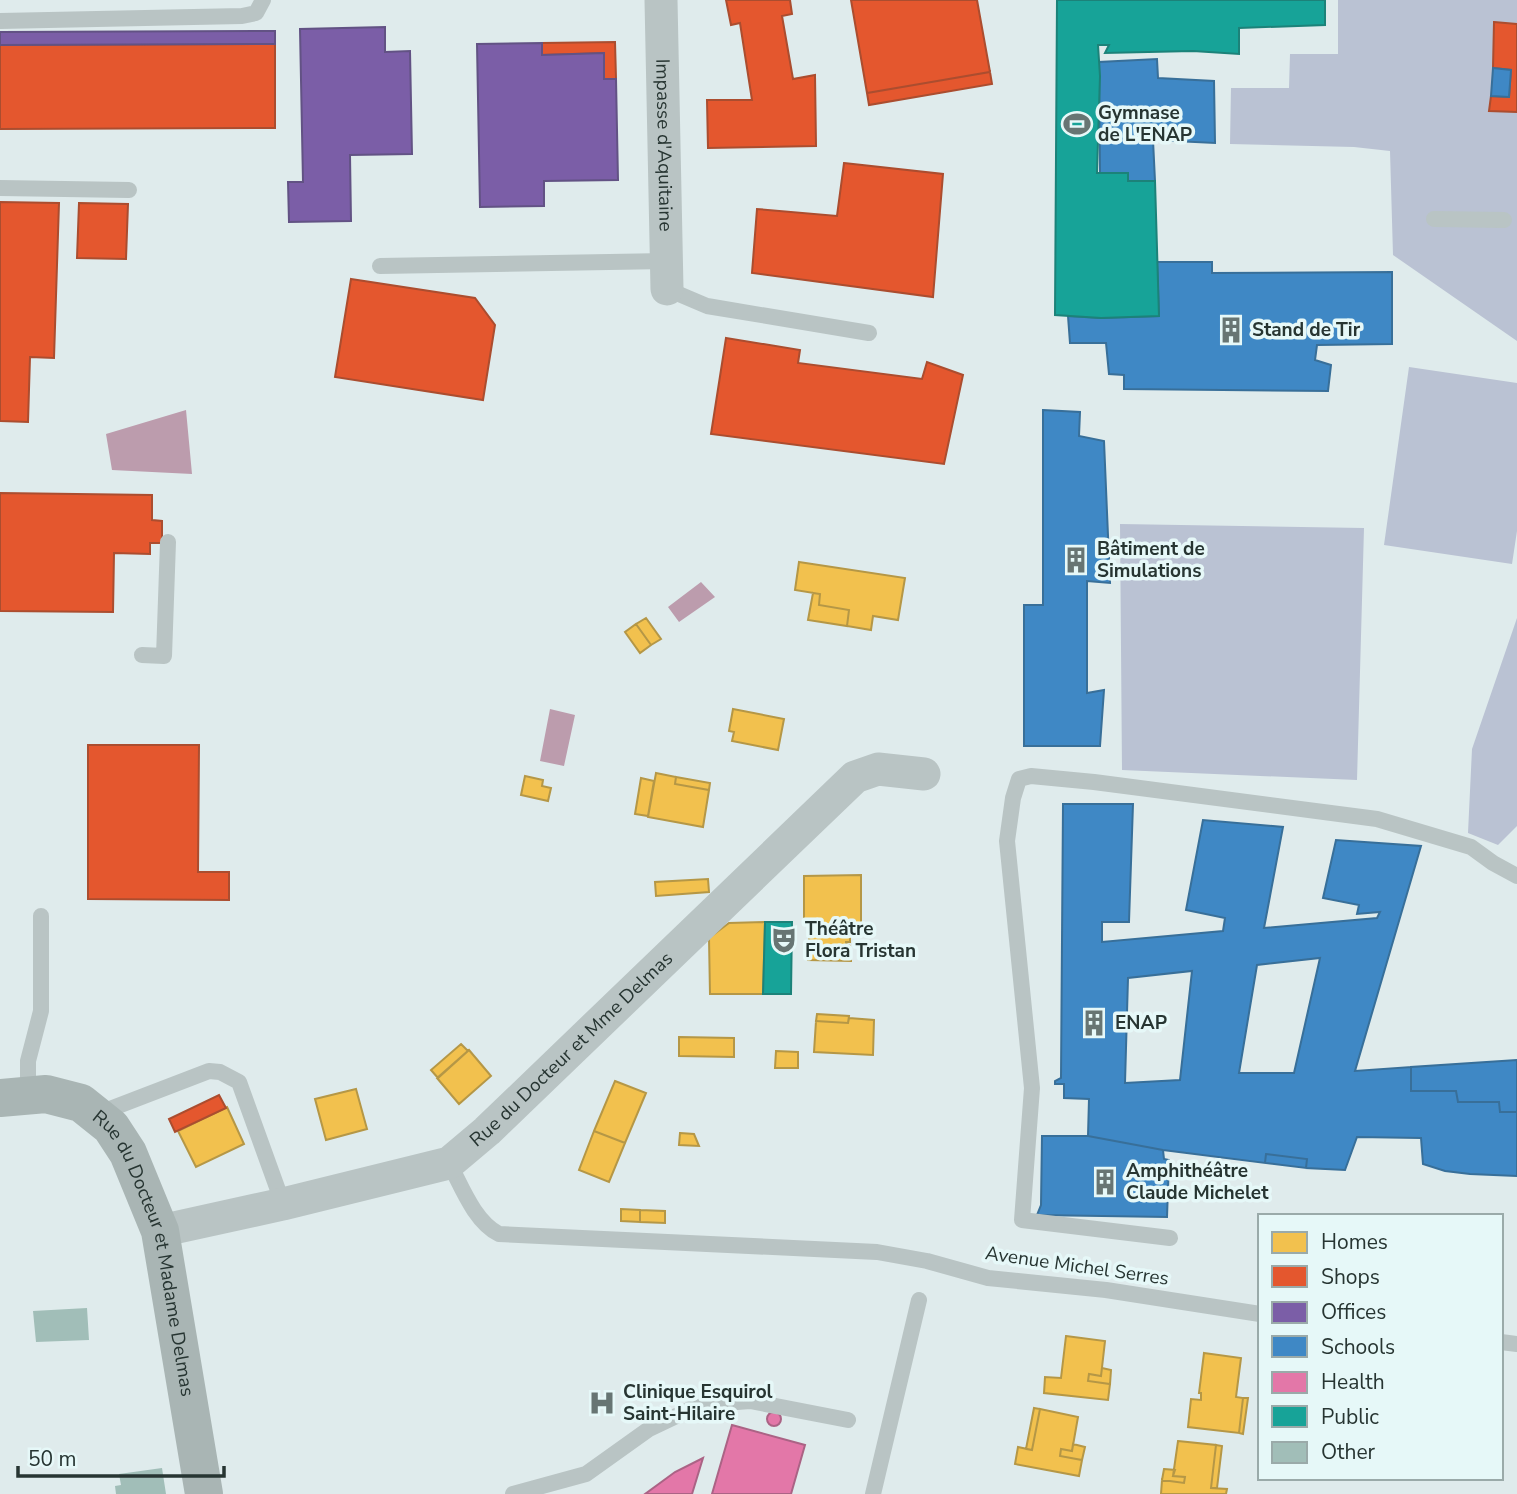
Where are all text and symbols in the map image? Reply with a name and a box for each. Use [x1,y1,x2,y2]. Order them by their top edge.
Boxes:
street label: Impasse d'Aquitaine [649,58,679,232]
place label: Gymnase de L'ENAP [1098,100,1192,148]
sports icon: Gymnase de L'ENAP [1062,109,1092,139]
building icon: Stand de Tir [1216,315,1246,345]
place label: Stand de Tir [1252,317,1361,343]
place label: Bâtiment de Simulations [1097,536,1205,584]
building icon: Bâtiment de Simulations [1061,545,1091,575]
place label: Théâtre Flora Tristan [805,916,916,964]
theatre icon: Théâtre Flora Tristan [769,925,799,955]
street label: Rue du Docteur et Mme Delmas [464,946,679,1153]
building icon: ENAP [1079,1008,1109,1038]
place label: ENAP [1115,1010,1167,1036]
street label: Rue du Docteur et Madame Delmas [87,1104,200,1398]
place label: Amphithéâtre Claude Michelet [1126,1158,1269,1206]
building icon: Amphithéâtre Claude Michelet [1090,1167,1120,1197]
legend [1258,1214,1503,1480]
text: Homes [1321,1228,1388,1256]
street label: Avenue Michel Serres [984,1240,1170,1292]
text: Shops [1321,1263,1380,1291]
text: Offices [1321,1298,1386,1326]
text: Schools [1321,1333,1395,1361]
text: Health [1321,1368,1385,1396]
place label: Clinique Esquirol Saint-Hilaire [623,1379,773,1427]
hospital icon: Clinique Esquirol Saint-Hilaire [587,1388,617,1418]
text: Public [1321,1403,1379,1431]
scale bar [18,1434,224,1478]
text: Other [1321,1438,1376,1466]
text: 50 m [28,1445,77,1473]

